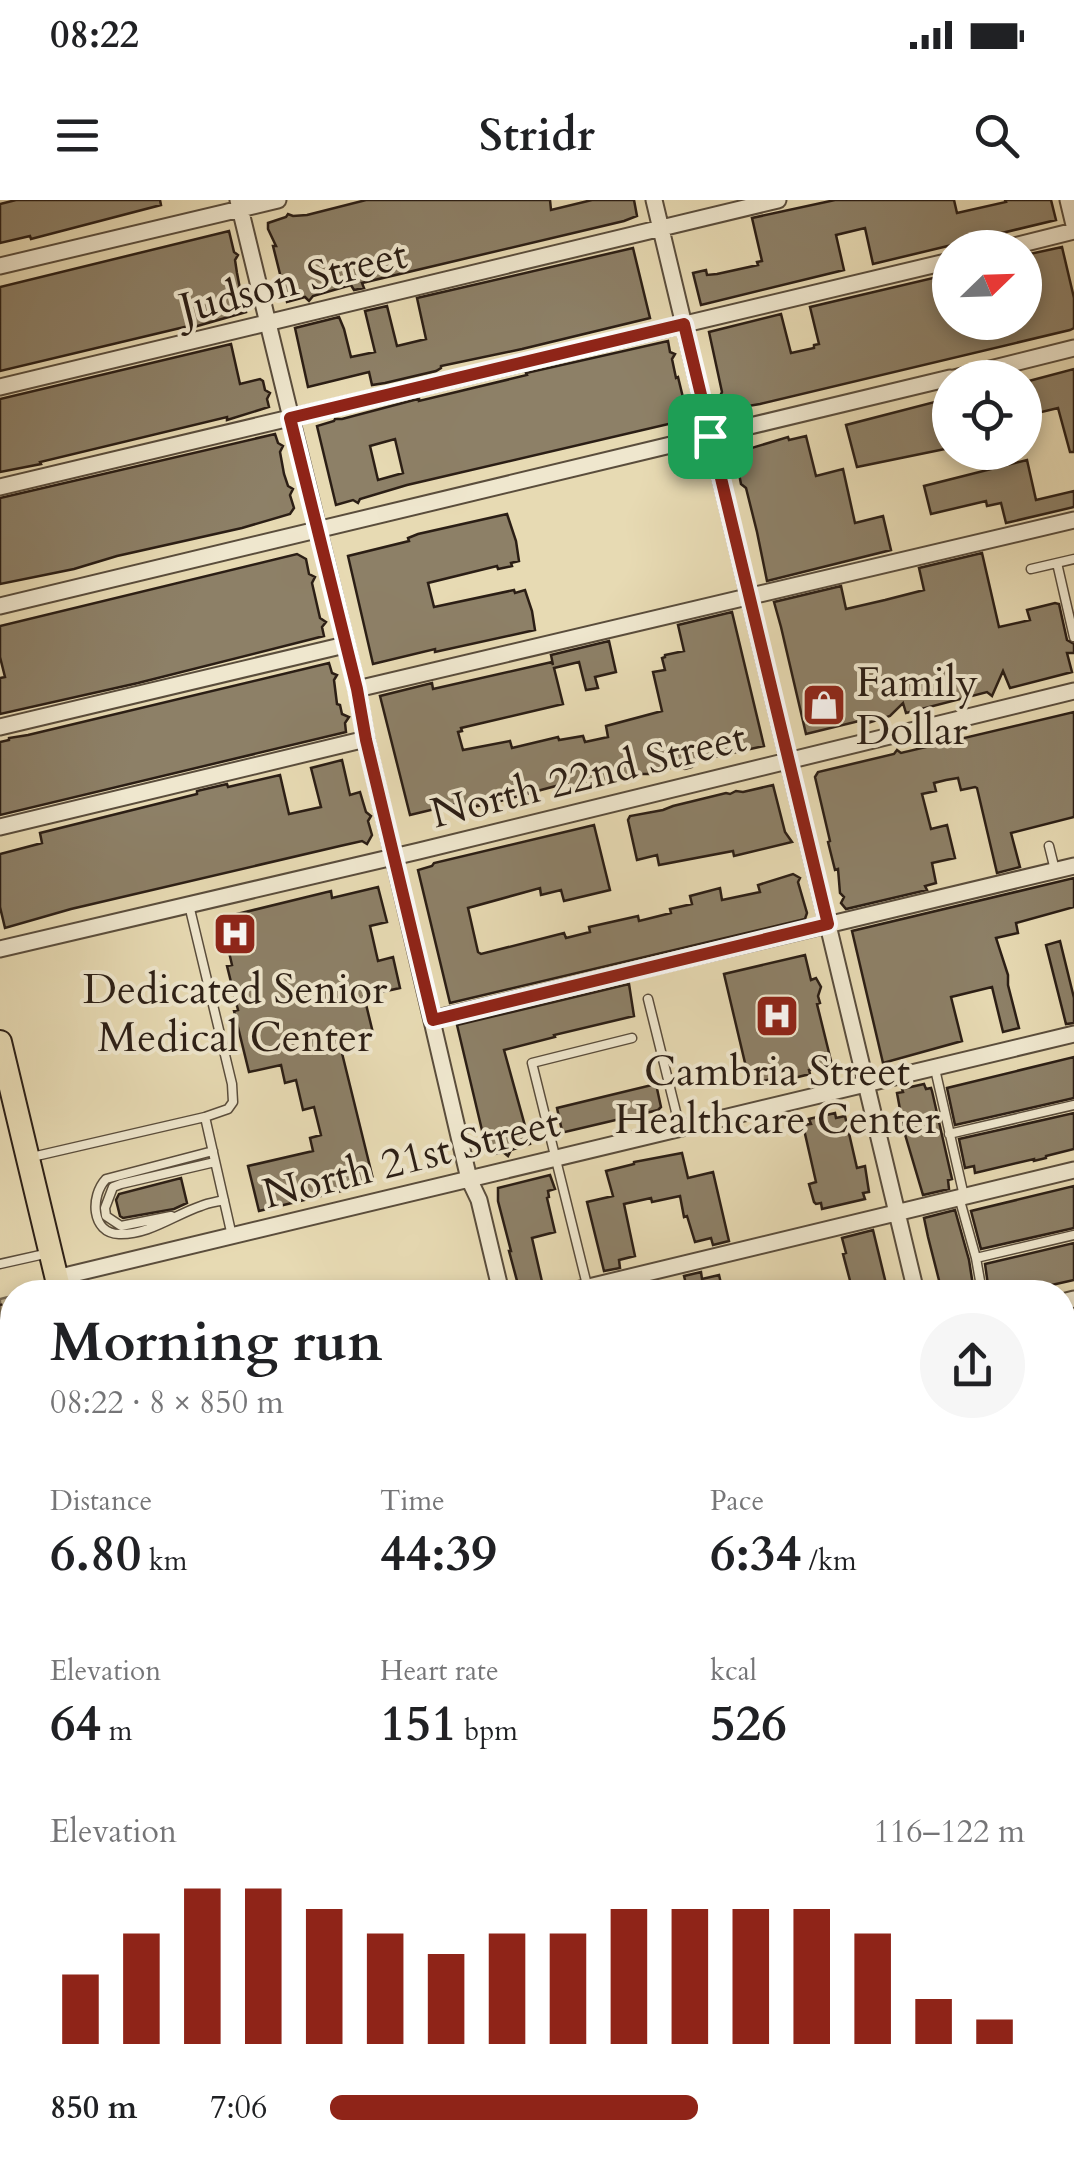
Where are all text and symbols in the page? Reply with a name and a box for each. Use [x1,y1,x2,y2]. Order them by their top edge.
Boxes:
text: 08:22 [50,9,139,61]
text: Stridr [479,105,595,166]
icon: menu [50,108,105,163]
icon: search [969,108,1024,163]
street label: Judson Street [168,226,413,339]
north arrow [932,230,1042,340]
map controls [932,230,1042,470]
button: locate [932,360,1042,470]
pin [668,394,753,479]
icon: arrive [683,409,738,464]
place label: Family Dollar [856,654,978,759]
shop icon: Family Dollar [801,682,847,728]
street label: North 22nd Street [425,709,752,842]
hospital icon: Dedicated Senior Medical Center [212,911,258,957]
place label: Dedicated Senior Medical Center [83,961,388,1066]
hospital icon: Cambria Street Healthcare Center [754,993,800,1039]
place label: Cambria Street Healthcare Center [614,1043,940,1148]
street label: North 21st Street [257,1094,566,1223]
text: Morning run [50,1306,383,1380]
button: share [920,1313,1025,1418]
text: 08:22 · 8 × 850 m [50,1381,284,1425]
text: Distance [50,1482,152,1520]
text: Time [380,1482,445,1520]
text: Pace [710,1482,764,1520]
text: 6.80 [50,1520,141,1588]
text: 44:39 [380,1520,497,1588]
text: 6:34 [710,1520,801,1588]
text: km [141,1542,188,1580]
text: /km [801,1542,857,1580]
text: Elevation [50,1652,161,1690]
text: Heart rate [380,1652,499,1690]
text: kcal [710,1652,757,1690]
text: 64 [50,1690,101,1758]
text: 151 [380,1690,457,1758]
text: 526 [710,1690,787,1758]
text: m [101,1712,132,1750]
text: bpm [457,1712,518,1750]
text: Elevation [50,1810,177,1854]
text: 116–122 m [873,1810,1025,1854]
text: 850 m [50,2086,137,2130]
text: 7:06 [210,2086,267,2130]

